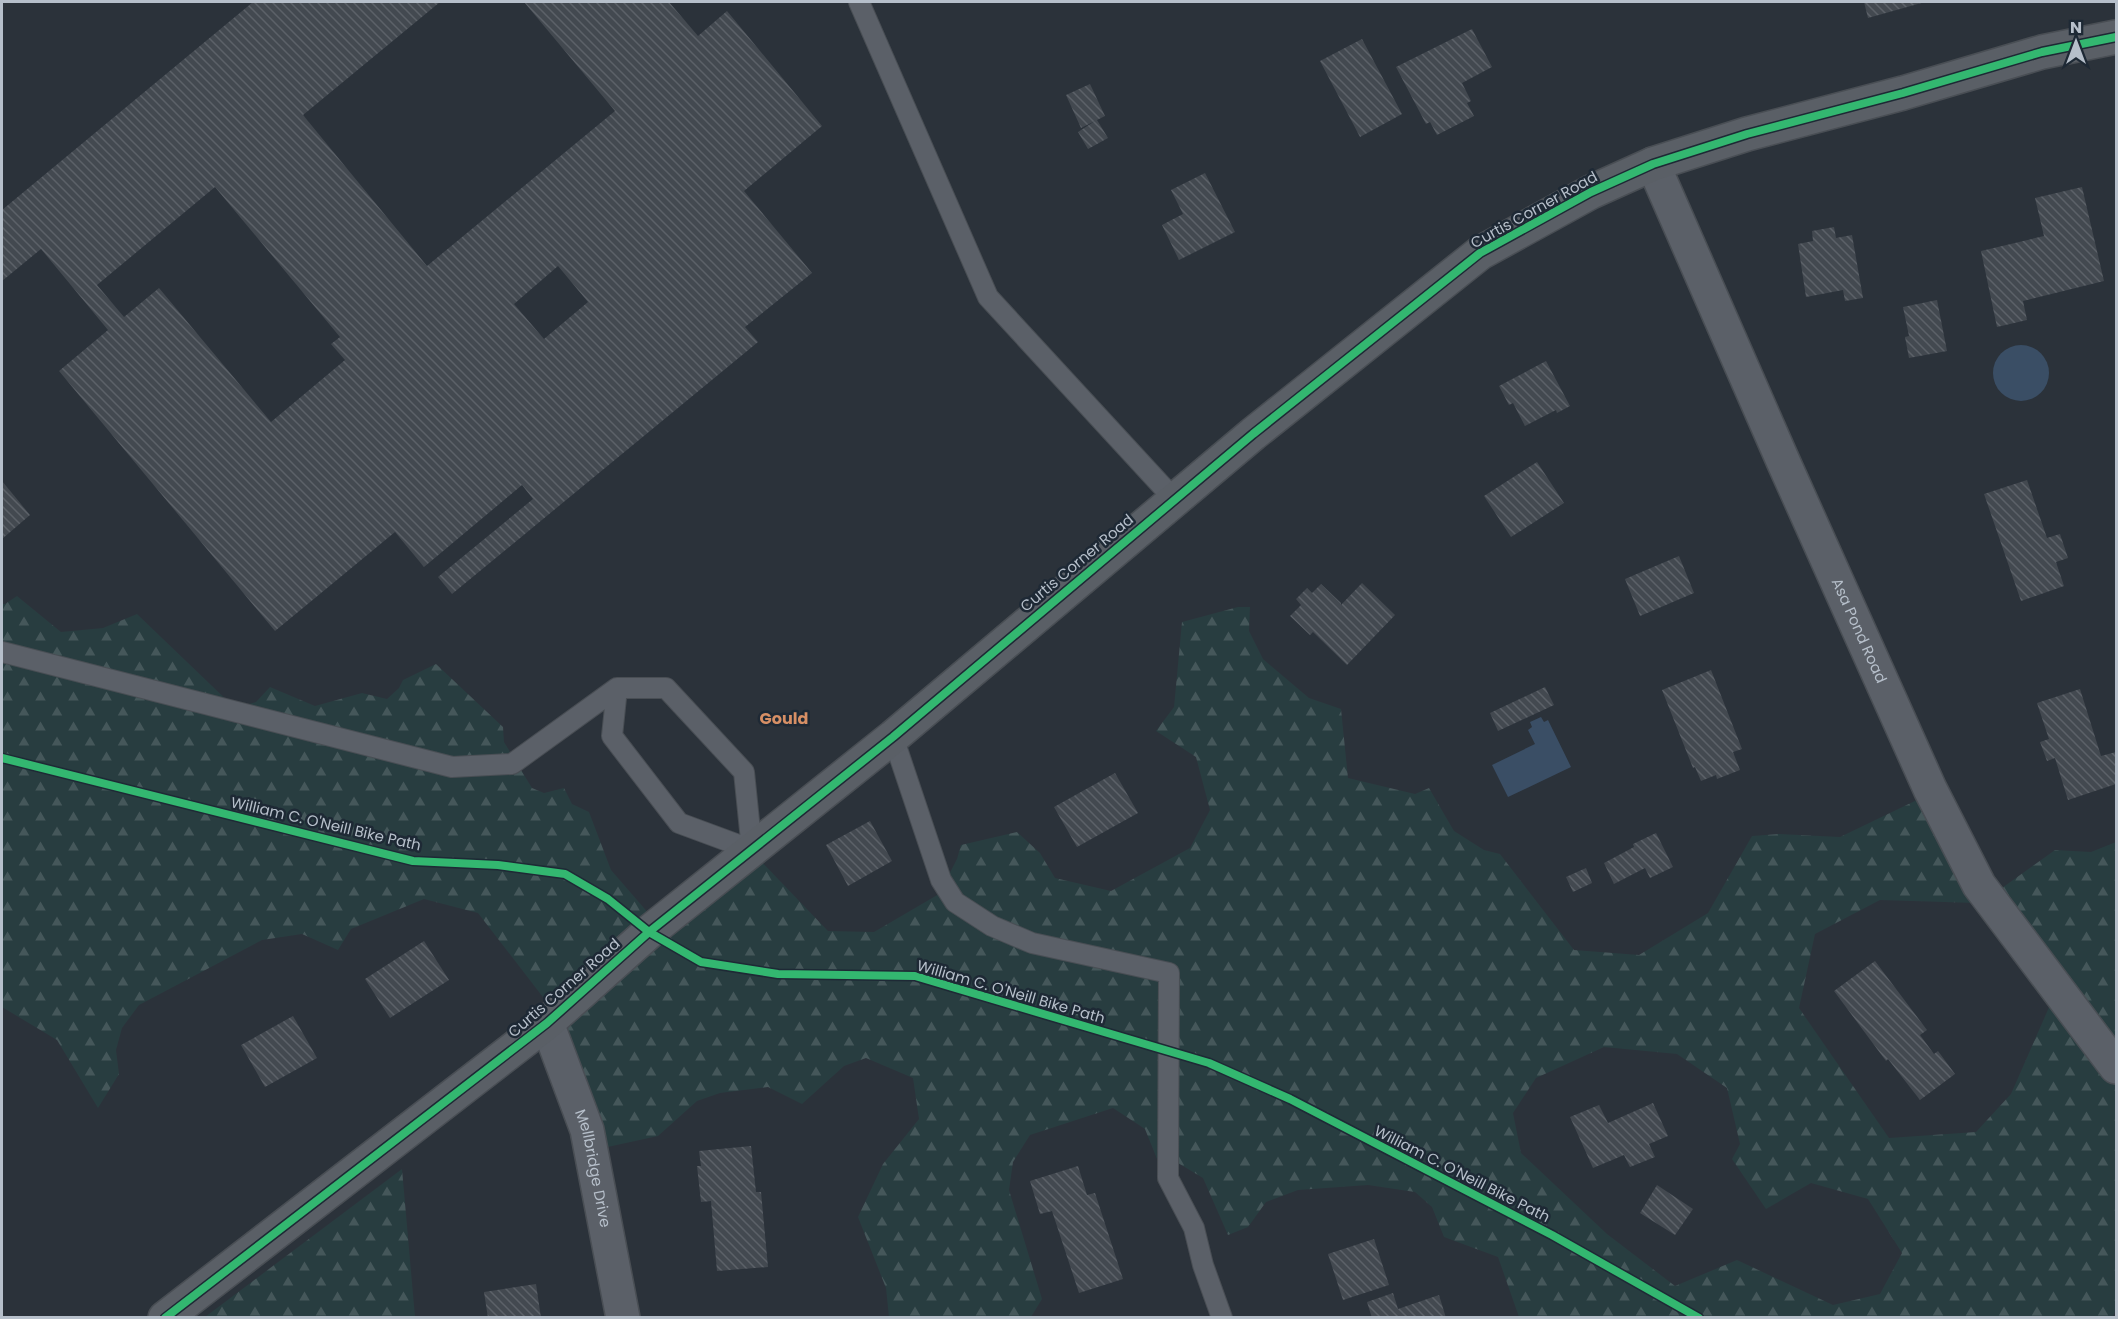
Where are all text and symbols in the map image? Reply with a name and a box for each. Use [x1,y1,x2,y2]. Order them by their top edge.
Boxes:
north arrow [2046,12,2106,72]
text: N [2070,16,2082,39]
street label: Curtis Corner Road [1467,166,1601,253]
street label: Curtis Corner Road [1016,509,1138,616]
street label: Asa Pond Road [1827,574,1892,686]
district label: Gould [760,707,808,730]
street label: William C. O'Neill Bike Path [229,791,423,856]
street label: Curtis Corner Road [503,933,624,1042]
street label: William C. O'Neill Bike Path [915,955,1108,1028]
street label: Mellbridge Drive [570,1106,616,1229]
street label: William C. O'Neill Bike Path [1371,1120,1554,1227]

